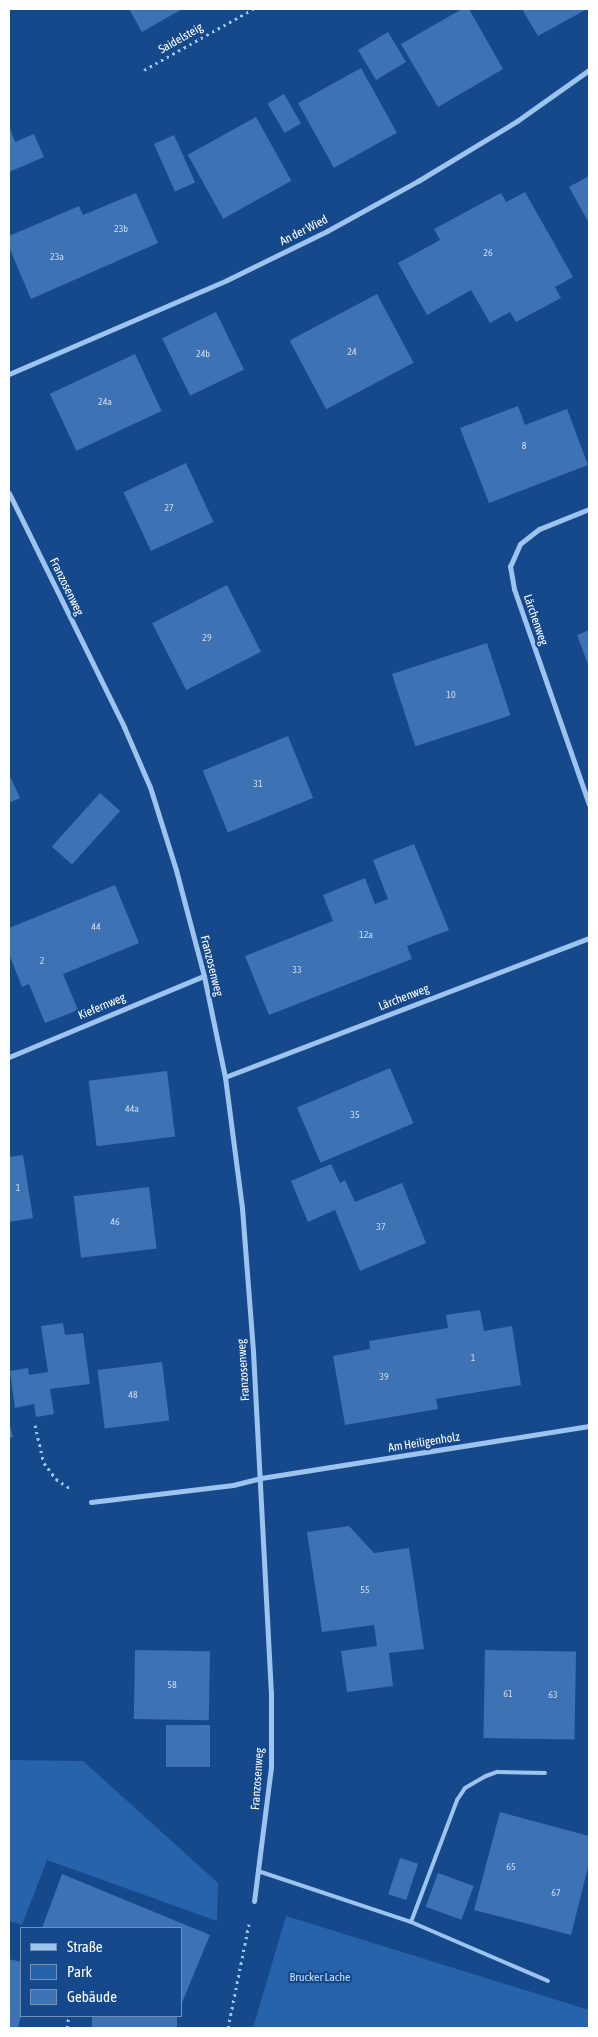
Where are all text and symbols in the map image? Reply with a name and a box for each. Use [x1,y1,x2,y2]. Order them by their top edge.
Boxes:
street label: Saidelsteig [156,21,206,57]
street label: An der Wied [277,213,331,249]
house number: 23b [114,223,128,235]
house number: 26 [483,247,493,259]
house number: 23a [50,251,64,263]
house number: 24 [347,346,357,358]
house number: 24b [196,348,210,360]
house number: 24a [98,396,112,408]
house number: 8 [522,440,526,452]
house number: 27 [164,502,174,514]
street label: Franzosenweg [46,556,86,618]
street label: Lärchenweg [520,593,550,647]
house number: 29 [202,632,212,644]
house number: 10 [446,689,456,701]
house number: 31 [253,778,263,790]
house number: 44 [91,921,101,933]
house number: 12a [359,929,373,941]
street label: Franzosenweg [196,934,226,998]
house number: 2 [40,955,44,967]
house number: 33 [292,964,302,976]
street label: Lärchenweg [377,982,431,1014]
street label: Kiefernweg [76,991,128,1023]
house number: 44a [125,1103,139,1115]
house number: 35 [350,1109,360,1121]
house number: 1 [16,1182,20,1194]
house number: 46 [110,1216,120,1228]
house number: 37 [376,1221,386,1233]
street label: Franzosenweg [235,1338,253,1402]
house number: 1 [471,1352,475,1364]
house number: 39 [379,1371,389,1383]
house number: 48 [128,1389,138,1401]
street label: Am Heiligenholz [387,1430,461,1456]
house number: 55 [360,1584,370,1596]
house number: 58 [167,1679,177,1691]
house number: 61 [503,1688,513,1700]
house number: 63 [548,1689,558,1701]
street label: Franzosenweg [249,1747,267,1811]
house number: 65 [506,1861,516,1873]
house number: 67 [551,1887,561,1899]
legend [20,1927,182,2017]
text: Straße [67,1938,103,1955]
text: Park [67,1963,92,1980]
park label: Brucker Lache [289,1971,351,1985]
text: Gebäude [67,1988,117,2005]

